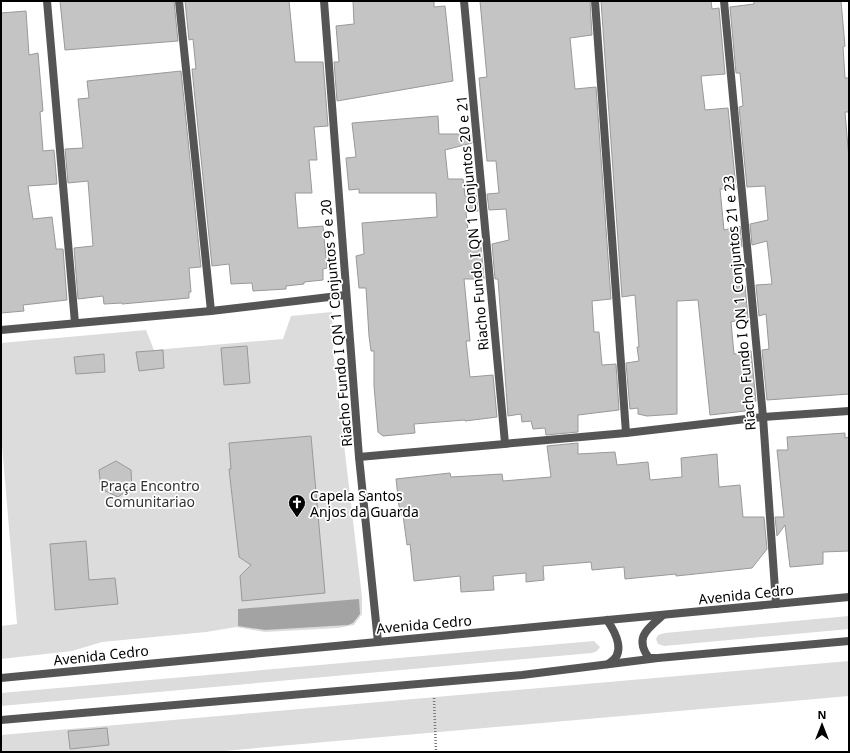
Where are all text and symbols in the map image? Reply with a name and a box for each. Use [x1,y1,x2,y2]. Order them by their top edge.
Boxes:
street label: Riacho Fundo I QN 1 Conjuntos 20 e 21 [451,95,493,351]
street label: Riacho Fundo I QN 1 Conjuntos 21 e 23 [718,175,760,431]
street label: Riacho Fundo I QN 1 Conjuntos 9 e 20 [316,199,356,447]
park label: Praça Encontro Comunitariao [100,476,200,511]
place label: Capela Santos Anjos da Guarda [310,486,419,521]
church icon: Capela Santos Anjos da Guarda [287,493,307,518]
street label: Avenida Cedro [697,580,795,608]
street label: Avenida Cedro [376,610,472,638]
street label: Avenida Cedro [52,641,150,669]
north arrow [802,705,842,745]
text: N [818,707,826,722]

